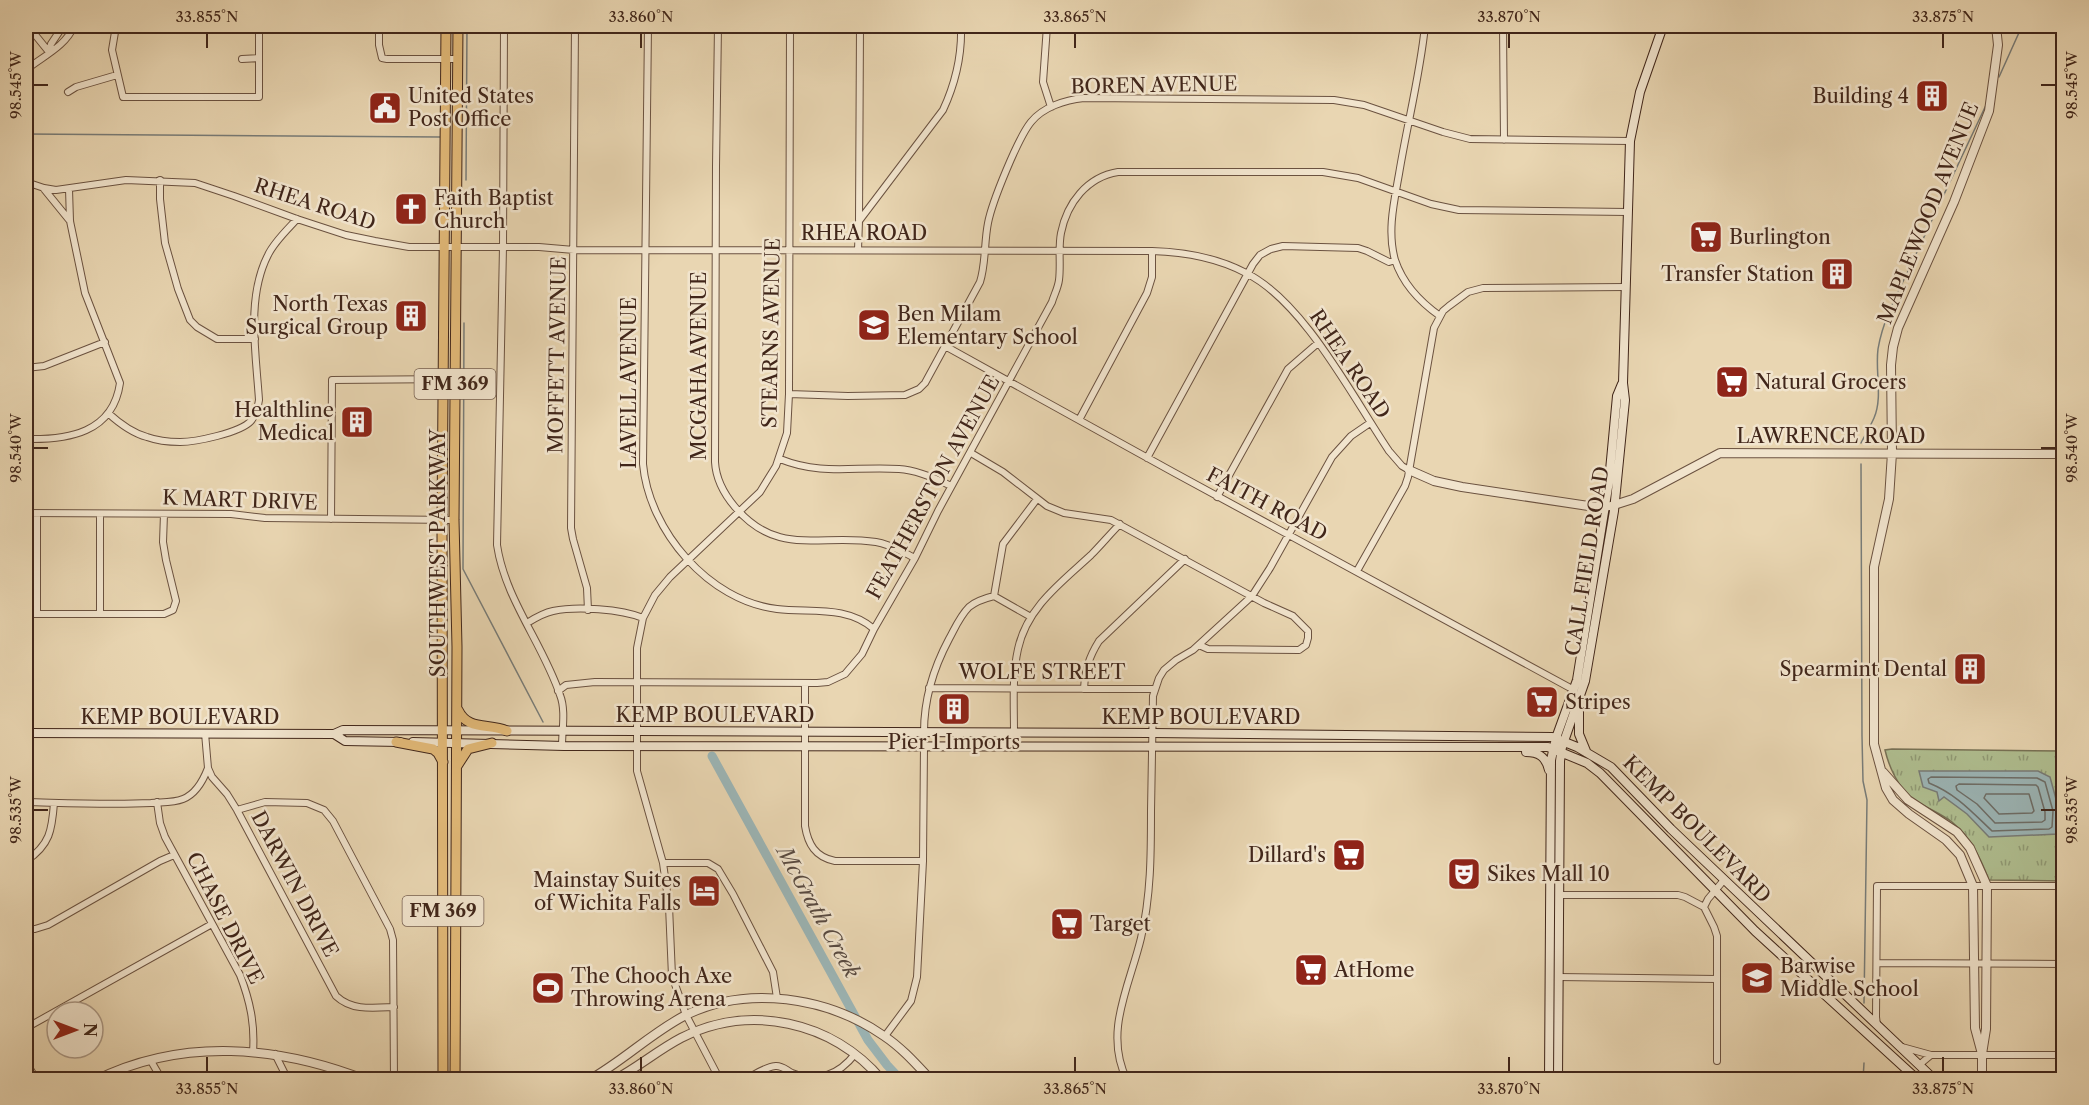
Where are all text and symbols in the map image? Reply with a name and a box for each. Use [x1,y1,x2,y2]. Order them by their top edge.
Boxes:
text: 33.855°N [175,7,239,26]
text: 33.860°N [608,7,674,26]
text: 33.865°N [1043,7,1107,26]
text: 33.870°N [1477,7,1541,26]
text: 33.875°N [1912,7,1974,26]
text: 98.545°W [6,50,25,119]
text: 98.545°W [2062,50,2081,119]
street label: BOREN AVENUE [1070,72,1238,98]
building icon: Building 4 [1914,78,1950,114]
place label: United States Post Office [408,84,534,131]
place label: Building 4 [1812,84,1909,108]
public building icon: United States Post Office [367,90,403,126]
street label: MAPLEWOOD AVENUE [1872,99,1984,327]
street label: RHEA ROAD [251,173,379,235]
place label: Faith Baptist Church [434,186,554,233]
church icon: Faith Baptist Church [393,191,429,227]
supermarket icon: Burlington [1688,219,1724,255]
street label: RHEA ROAD [801,221,927,245]
place label: Burlington [1729,225,1831,249]
street label: STEARNS AVENUE [757,238,785,428]
street label: MOFFETT AVENUE [543,256,571,454]
building icon: Transfer Station [1819,256,1855,292]
place label: Transfer Station [1661,262,1814,286]
street label: MCGAHA AVENUE [687,272,711,460]
place label: North Texas Surgical Group [245,292,388,339]
street label: LAVELL AVENUE [617,297,641,469]
building icon: North Texas Surgical Group [393,298,429,334]
place label: Ben Milam Elementary School [897,302,1078,349]
street label: RHEA ROAD [1305,305,1395,423]
school or university icon: Ben Milam Elementary School [856,307,892,343]
supermarket icon: Natural Grocers [1714,364,1750,400]
road number: FM 369 [414,369,496,399]
place label: Natural Grocers [1755,370,1906,394]
street label: FEATHERSTON AVENUE [861,371,1005,603]
place label: Healthline Medical [234,398,334,445]
building icon: Healthline Medical [339,404,375,440]
text: 98.540°W [6,413,25,483]
text: 98.540°W [2062,413,2081,483]
street label: LAWRENCE ROAD [1737,424,1925,448]
street label: SOUTHWEST PARKWAY [426,428,450,677]
street label: FAITH ROAD [1203,462,1331,546]
street label: CALL FIELD ROAD [1560,465,1614,657]
street label: K MART DRIVE [162,485,318,515]
building icon: Spearmint Dental [1952,651,1988,687]
place label: Spearmint Dental [1779,657,1947,681]
street label: WOLFE STREET [958,660,1126,684]
supermarket icon: Stripes [1524,684,1560,720]
place label: Stripes [1565,690,1631,714]
building icon: Pier 1 Imports [936,691,972,727]
street label: KEMP BOULEVARD [616,703,814,727]
street label: KEMP BOULEVARD [81,705,279,729]
street label: KEMP BOULEVARD [1102,705,1300,729]
place label: Pier 1 Imports [888,730,1020,754]
street label: KEMP BOULEVARD [1618,750,1776,908]
text: 98.535°W [6,776,25,844]
text: 98.535°W [2062,776,2081,844]
street label: DARWIN DRIVE [246,807,344,961]
supermarket icon: Dillard's [1331,837,1367,873]
water label: McGrath Creek [770,839,865,982]
place label: Dillard's [1248,843,1326,867]
street label: CHASE DRIVE [181,848,269,988]
theatre icon: Sikes Mall 10 [1446,856,1482,892]
place label: Sikes Mall 10 [1487,862,1610,886]
place label: Mainstay Suites of Wichita Falls [533,868,681,915]
hotel icon: Mainstay Suites of Wichita Falls [686,873,722,909]
road number: FM 369 [402,896,484,926]
supermarket icon: Target [1049,906,1085,942]
place label: Target [1090,912,1151,936]
supermarket icon: AtHome [1293,952,1329,988]
place label: Barwise Middle School [1780,954,1919,1001]
place label: AtHome [1333,958,1414,982]
school or university icon: Barwise Middle School [1739,960,1775,996]
place label: The Chooch Axe Throwing Arena [571,964,732,1011]
sports icon: The Chooch Axe Throwing Arena [530,970,566,1006]
north arrow [45,1000,105,1060]
text: N [80,1023,100,1037]
text: 33.855°N [175,1079,239,1098]
text: 33.860°N [608,1079,674,1098]
text: 33.865°N [1043,1079,1107,1098]
text: 33.870°N [1477,1079,1541,1098]
text: 33.875°N [1912,1079,1974,1098]

